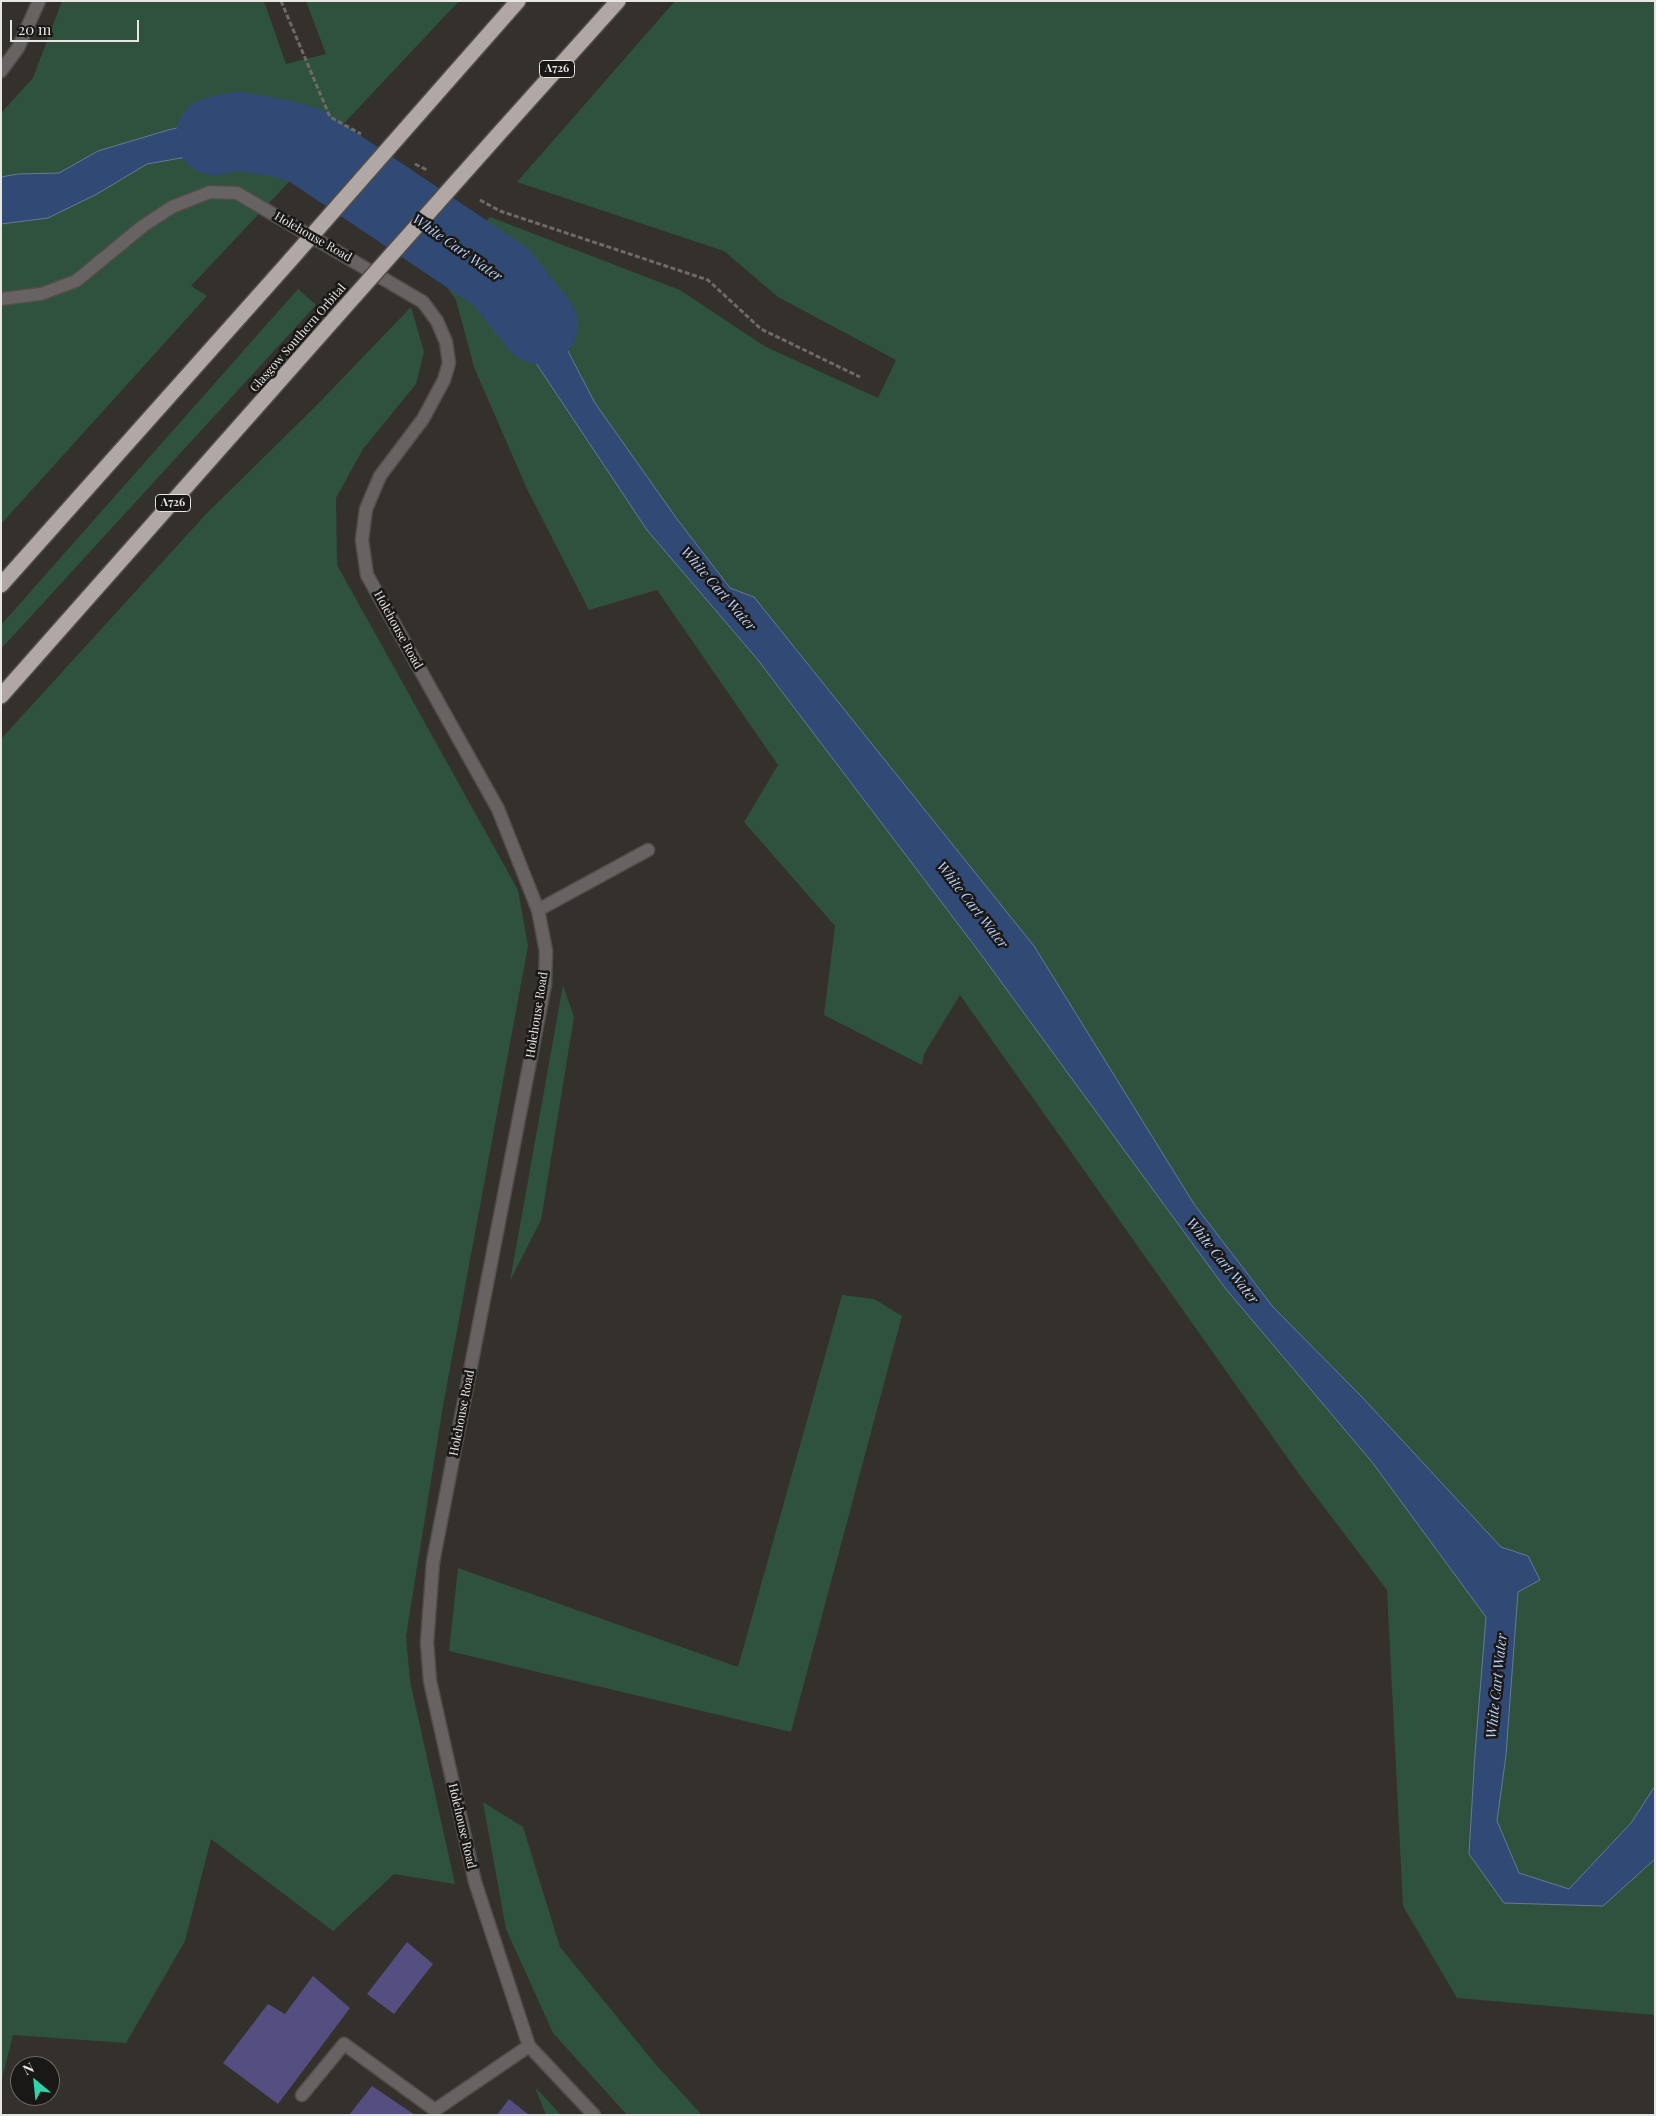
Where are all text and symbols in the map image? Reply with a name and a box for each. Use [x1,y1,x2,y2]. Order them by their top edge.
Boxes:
scale bar [12,10,141,42]
text: 20 m [18,19,51,39]
road number: A726 [540,61,574,78]
street label: Holehouse Road [272,209,354,265]
water label: White Cart Water [409,211,505,285]
street label: Glasgow Southern Orbital [247,281,349,395]
road number: A726 [156,494,190,512]
water label: White Cart Water [677,544,759,634]
street label: Holehouse Road [371,588,425,672]
water label: White Cart Water [933,858,1011,952]
street label: Holehouse Road [523,971,551,1059]
water label: White Cart Water [1182,1215,1262,1307]
street label: Holehouse Road [447,1369,477,1457]
water label: White Cart Water [1483,1633,1511,1739]
street label: Holehouse Road [445,1782,479,1870]
north arrow [10,2056,60,2106]
text: N [19,2057,37,2079]

